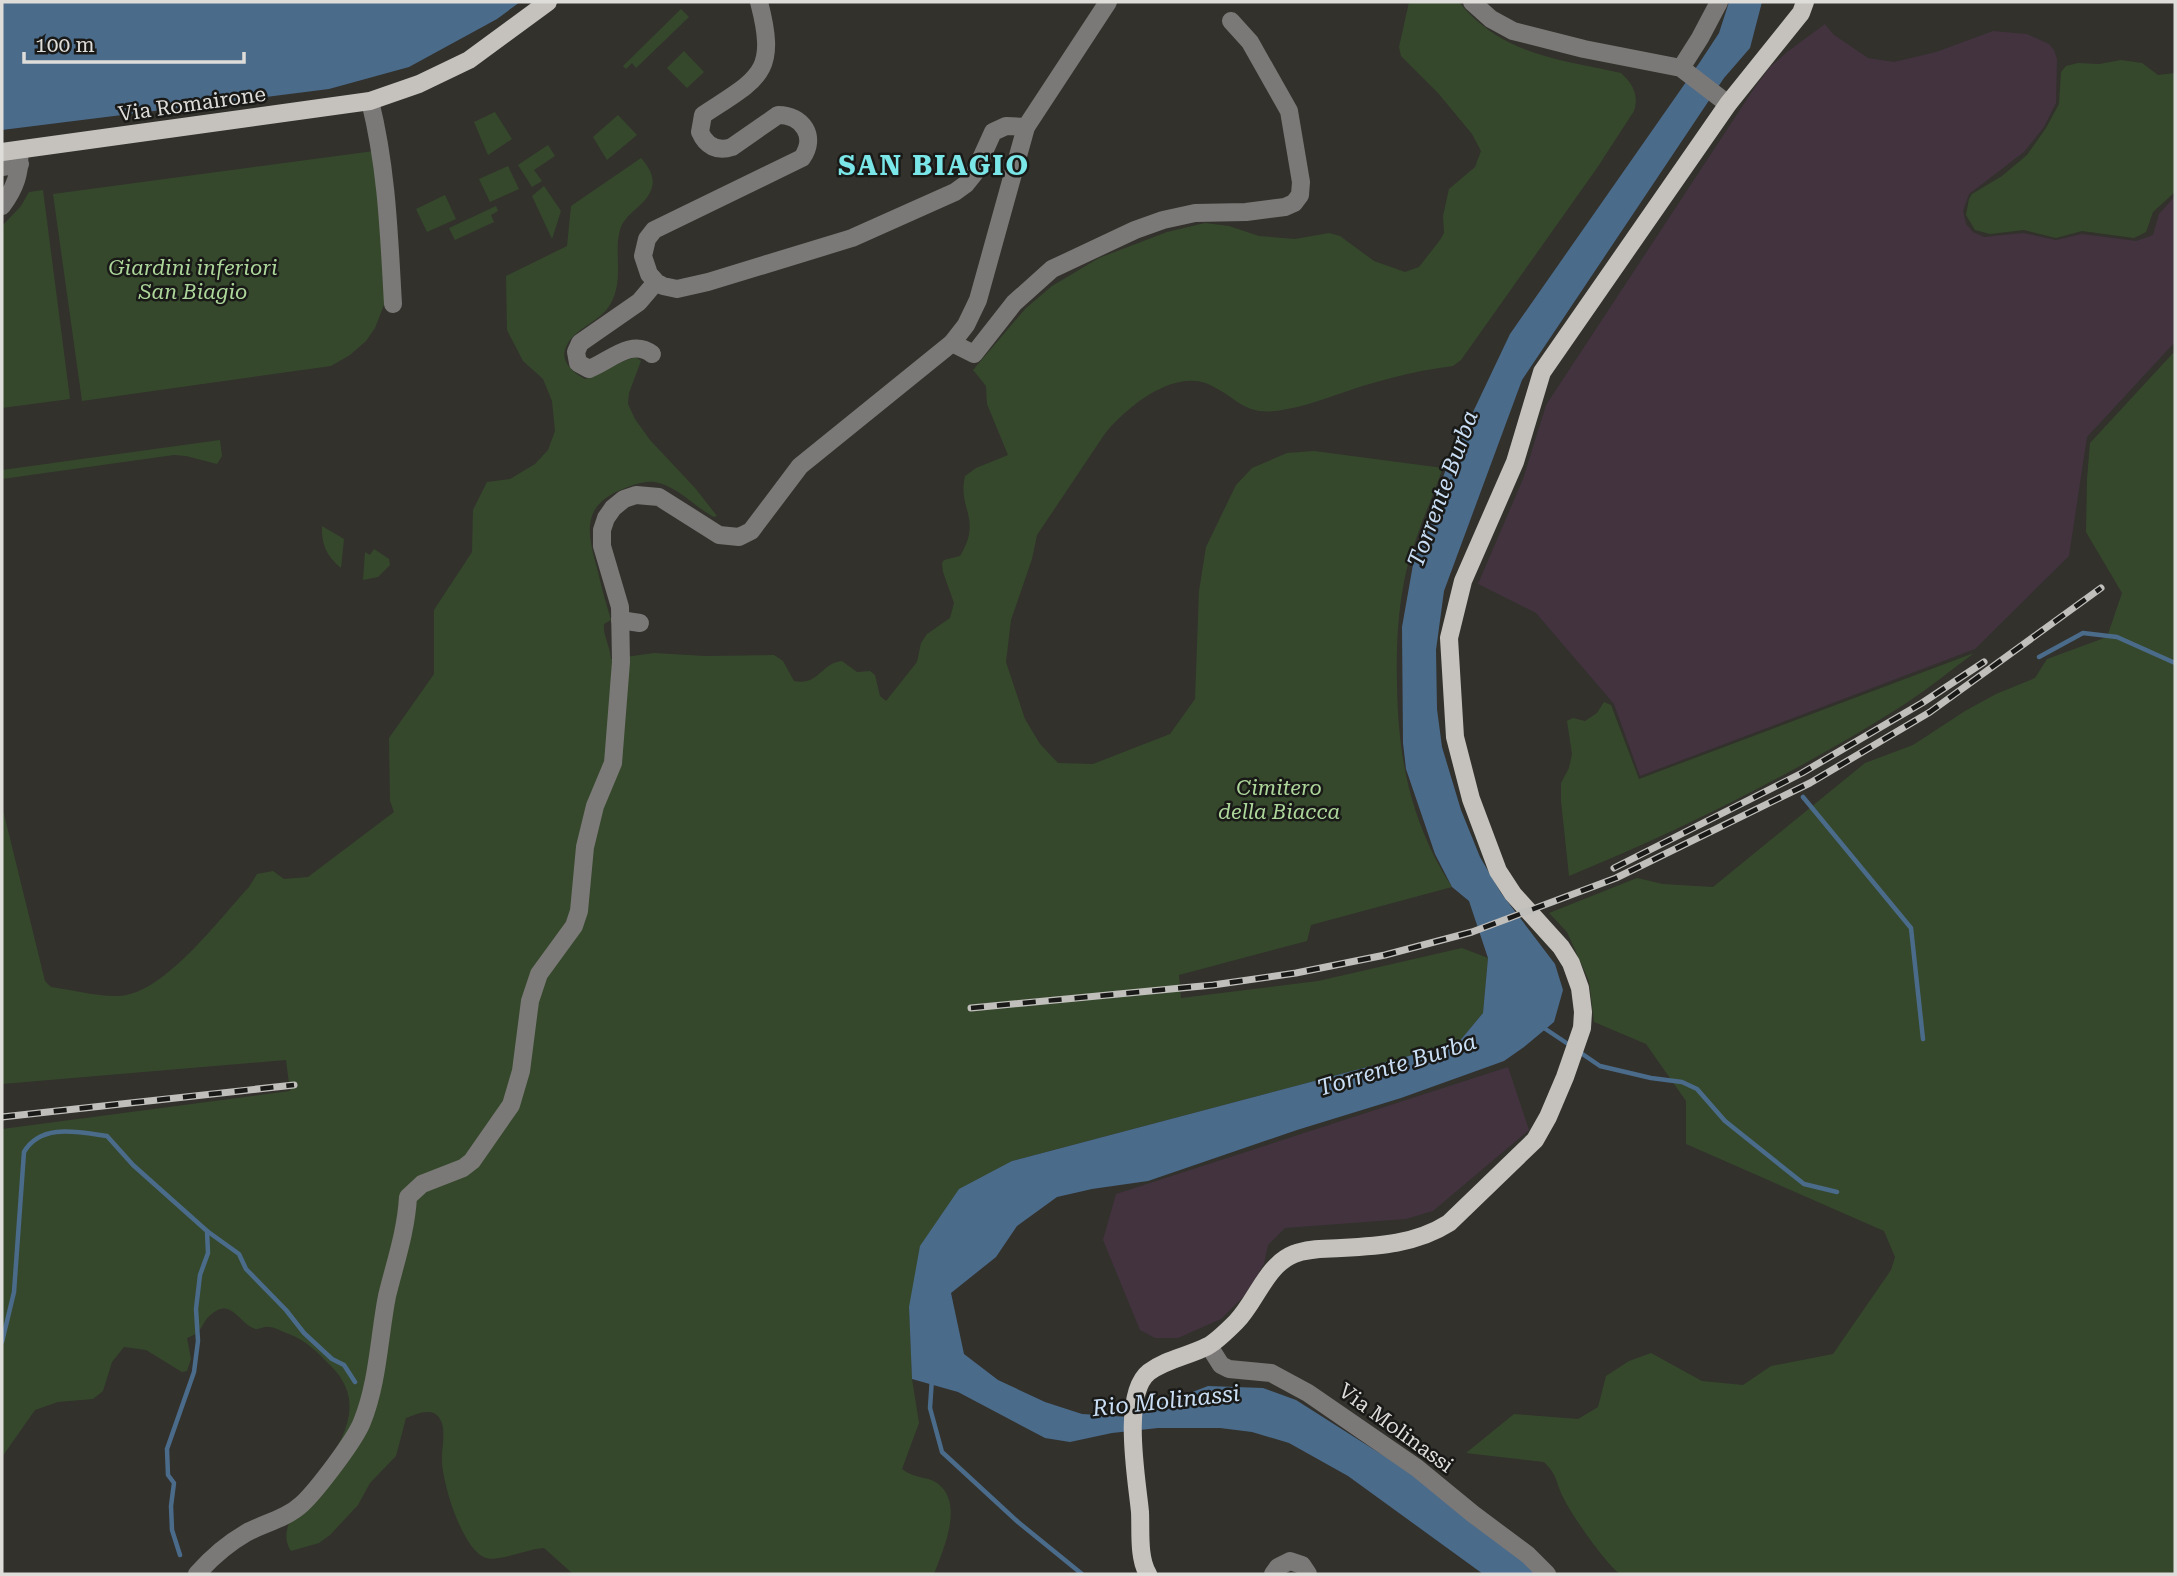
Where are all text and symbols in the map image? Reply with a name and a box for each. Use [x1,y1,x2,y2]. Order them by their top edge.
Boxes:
scale bar [24,21,245,65]
text: 100 m [35,33,95,57]
street label: Via Romairone [117,82,267,126]
district label: SAN BIAGIO [838,149,1030,182]
park label: Giardini inferiori San Biagio [108,256,278,304]
water label: Torrente Burba [1402,407,1484,571]
park label: Cimitero della Biacca [1218,776,1340,824]
water label: Torrente Burba [1314,1028,1480,1102]
street label: Via Molinassi [1334,1378,1458,1478]
water label: Rio Molinassi [1090,1380,1241,1422]

